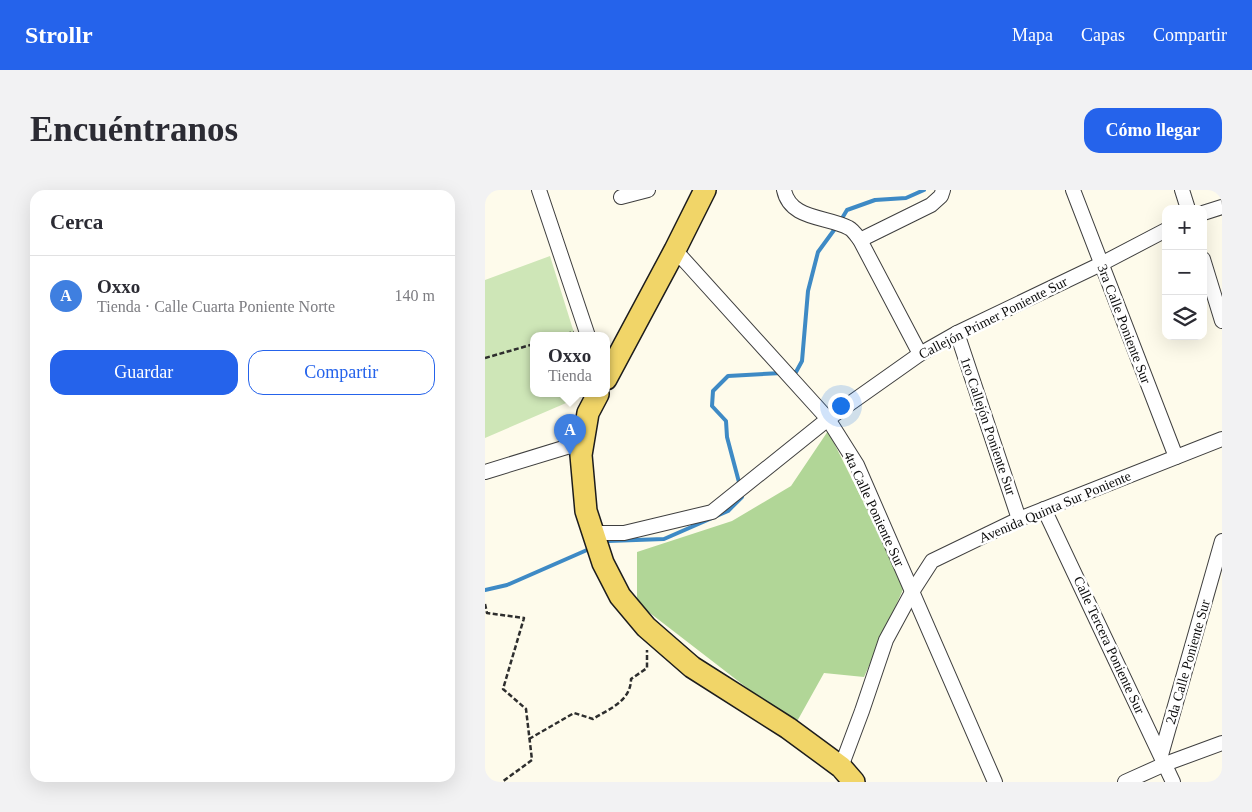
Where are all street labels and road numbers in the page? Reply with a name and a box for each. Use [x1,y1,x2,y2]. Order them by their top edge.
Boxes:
street label: 3ra Calle Poniente Sur [1094,262,1154,386]
street label: Callejón Primer Poniente Sur [916,274,1070,362]
street label: 1ro Callejón Poniente Sur [957,355,1019,497]
street label: 4ta Calle Poniente Sur [841,449,907,569]
street label: Avenida Quinta Sur Poniente [977,468,1133,546]
street label: Calle Tercera Poniente Sur [1071,574,1148,716]
street label: 2da Calle Poniente Sur [1163,598,1213,726]

